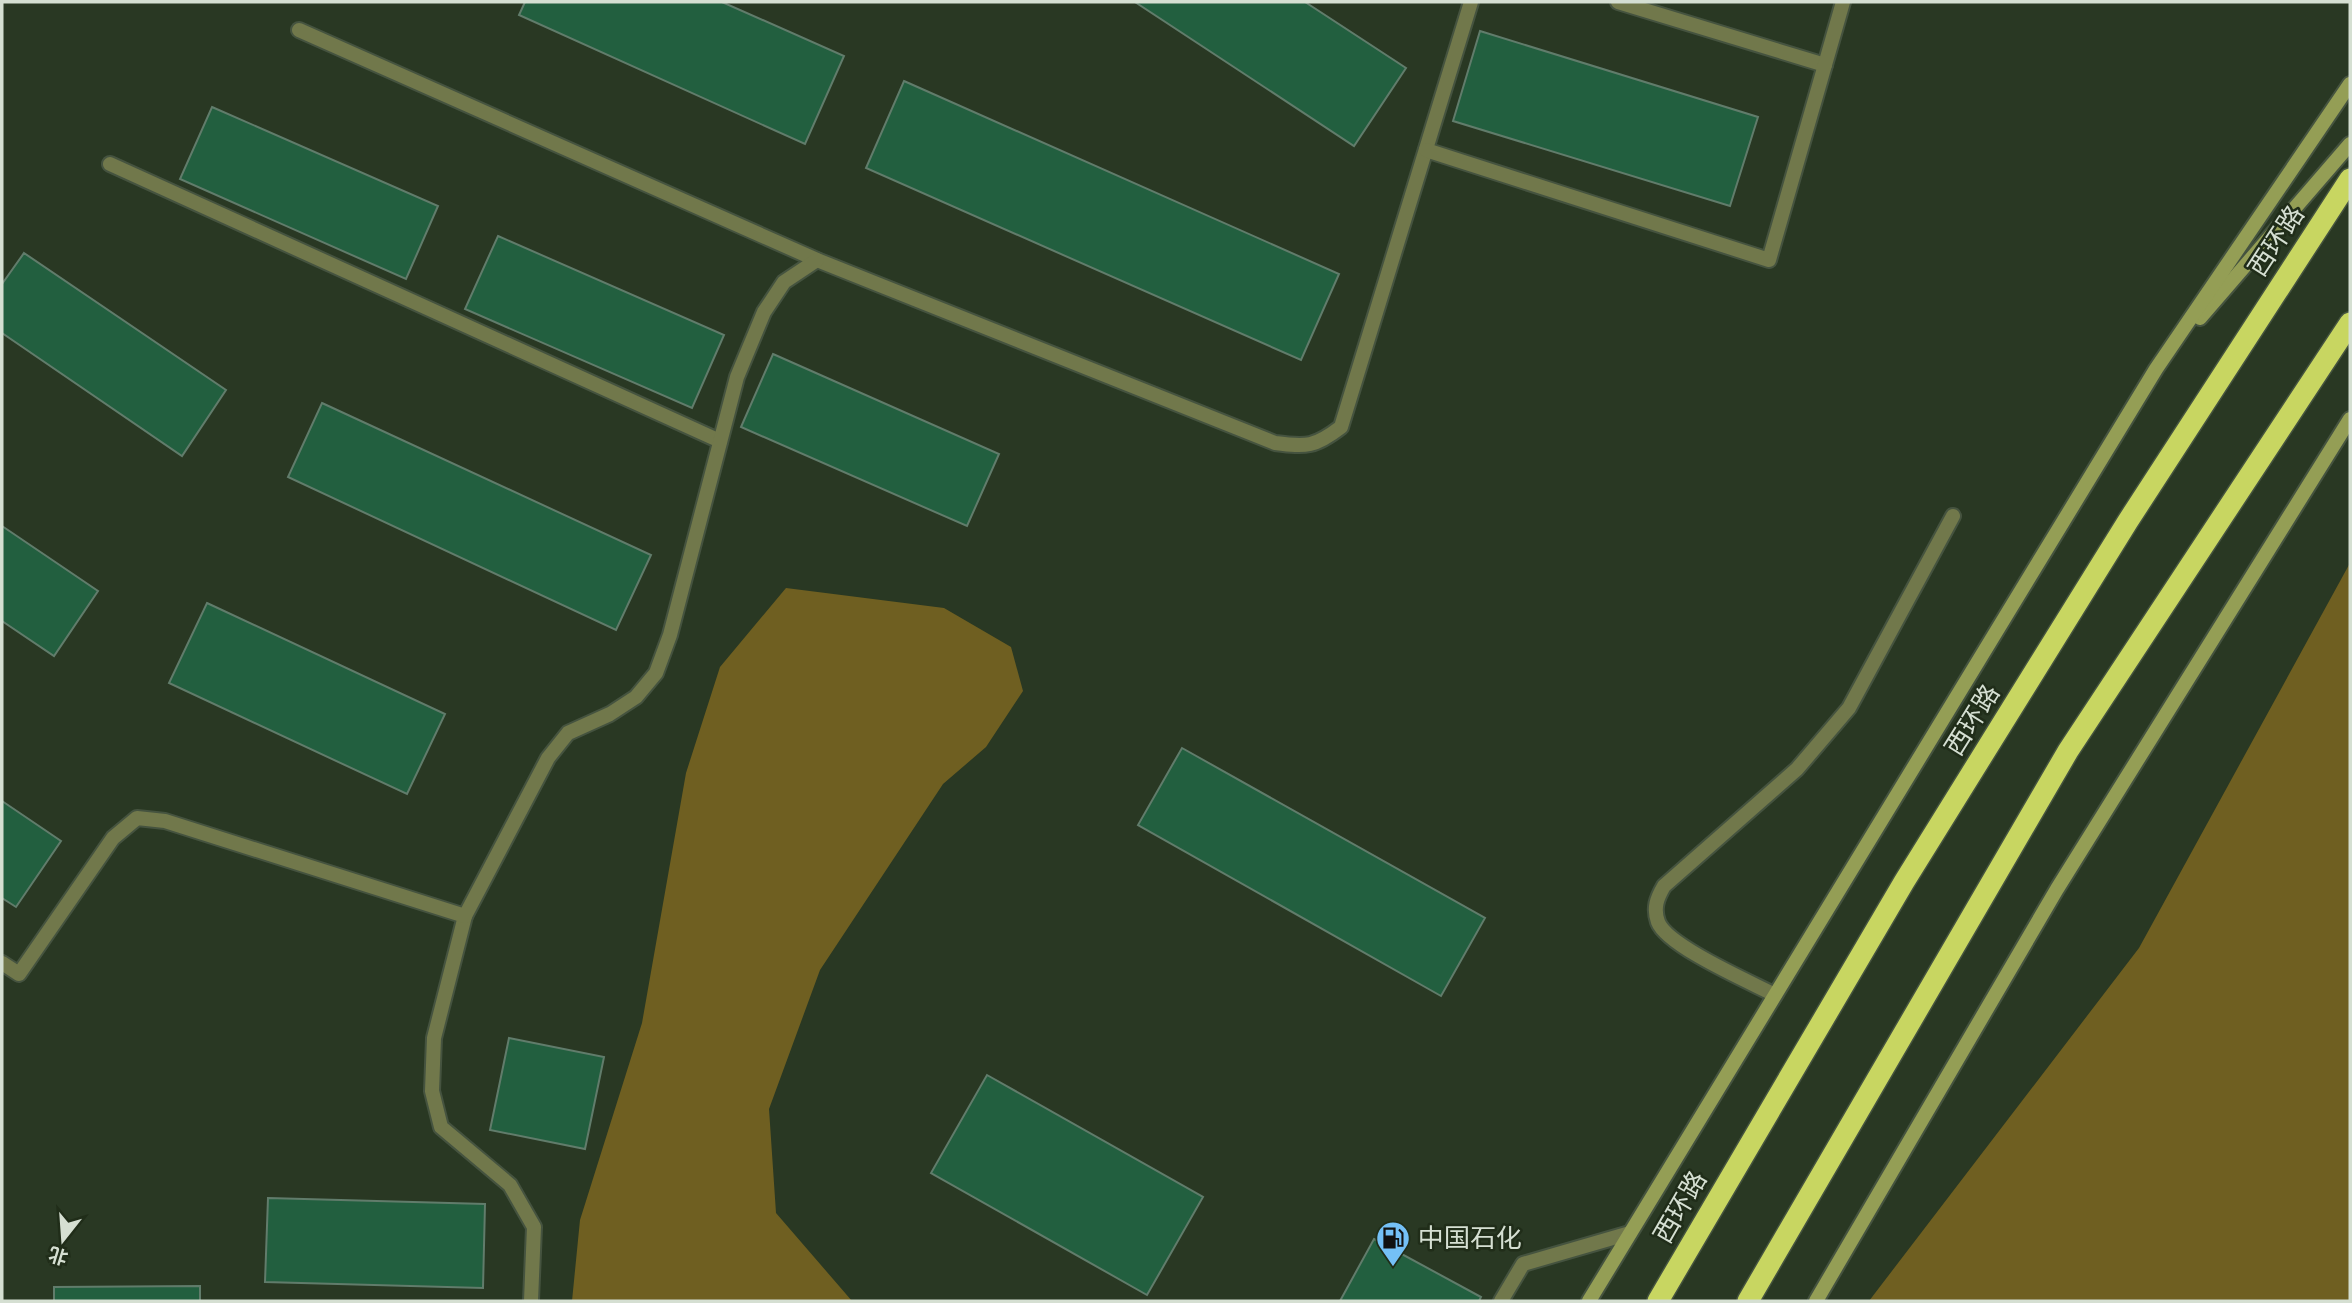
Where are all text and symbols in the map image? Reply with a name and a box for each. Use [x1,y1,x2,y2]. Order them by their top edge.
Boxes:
street label: 西环路 [2243,201,2312,283]
street label: 西环路 [1939,680,2007,762]
street label: 西环路 [1648,1166,1714,1249]
north arrow [28,1205,98,1275]
fuel station icon: 中国石化 [1374,1219,1412,1268]
place label: 中国石化 [1418,1224,1522,1255]
text: 北 [46,1241,71,1269]

